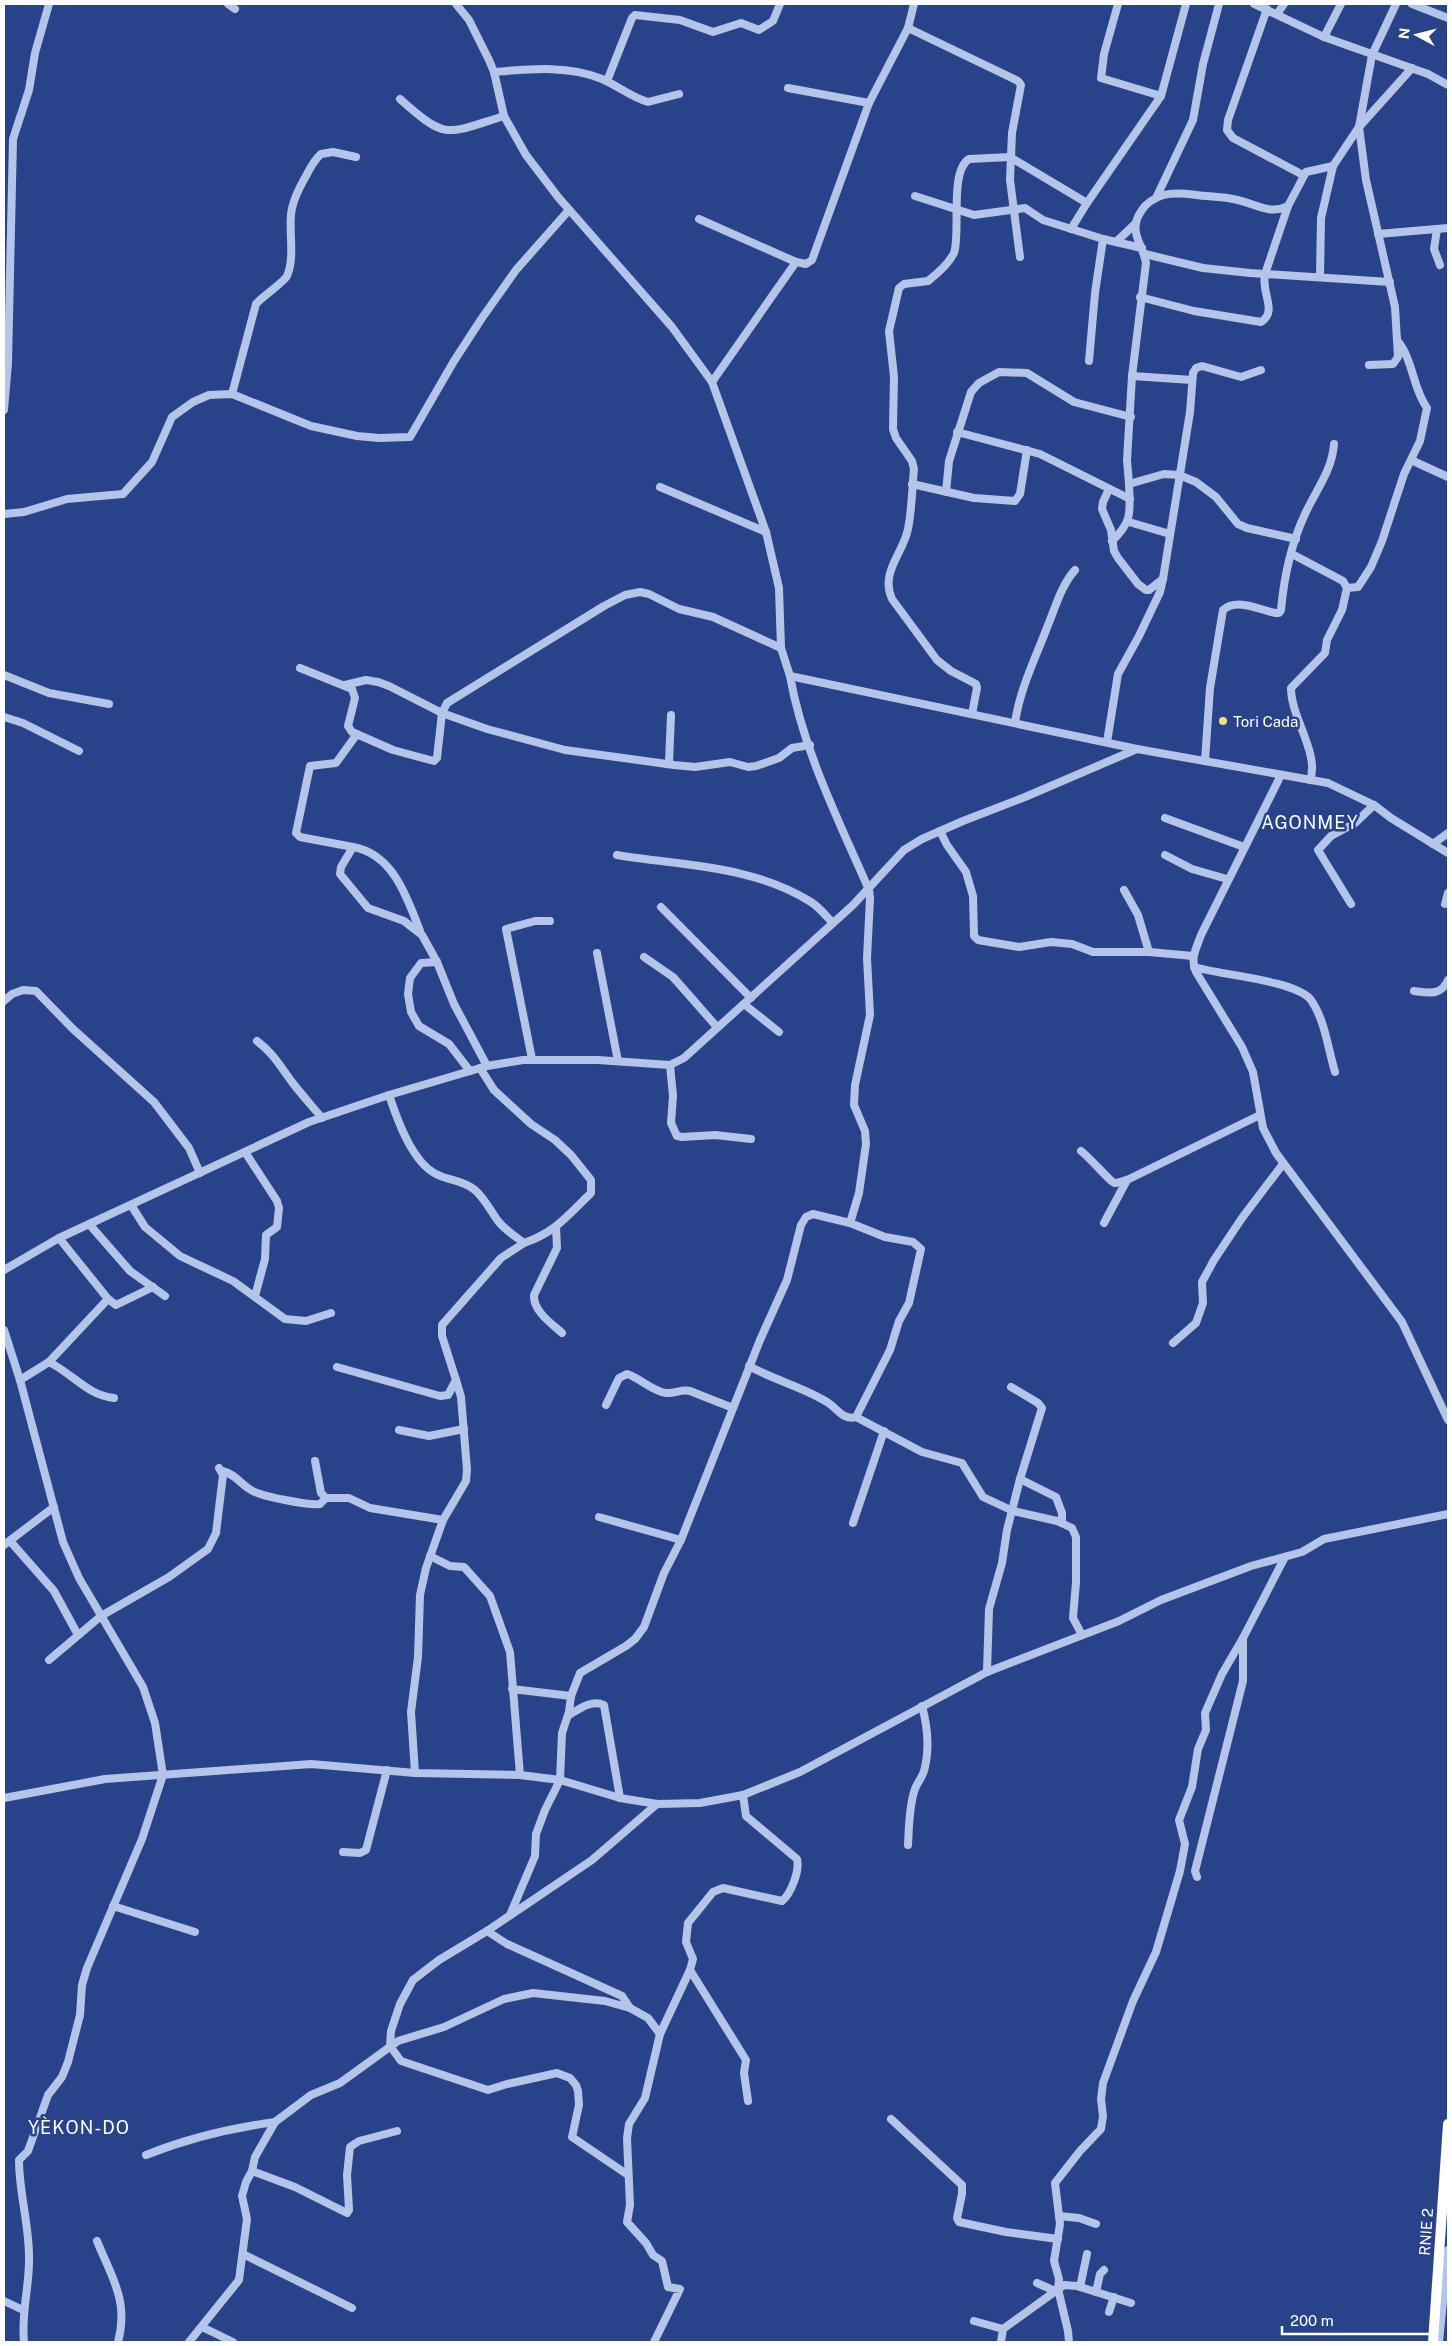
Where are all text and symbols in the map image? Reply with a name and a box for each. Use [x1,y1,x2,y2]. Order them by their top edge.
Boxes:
north arrow [1392,10,1442,60]
text: N [1395,27,1413,40]
place label: Tori Cada [1233,713,1298,730]
marker: Tori Cada [1217,715,1229,727]
district label: AGONMEY [1261,812,1359,833]
district label: YÈKON-DO [28,2116,130,2138]
street label: RNIE 2 [1416,2208,1436,2256]
scale bar [1282,2304,1432,2336]
text: 200 m [1290,2312,1334,2329]

